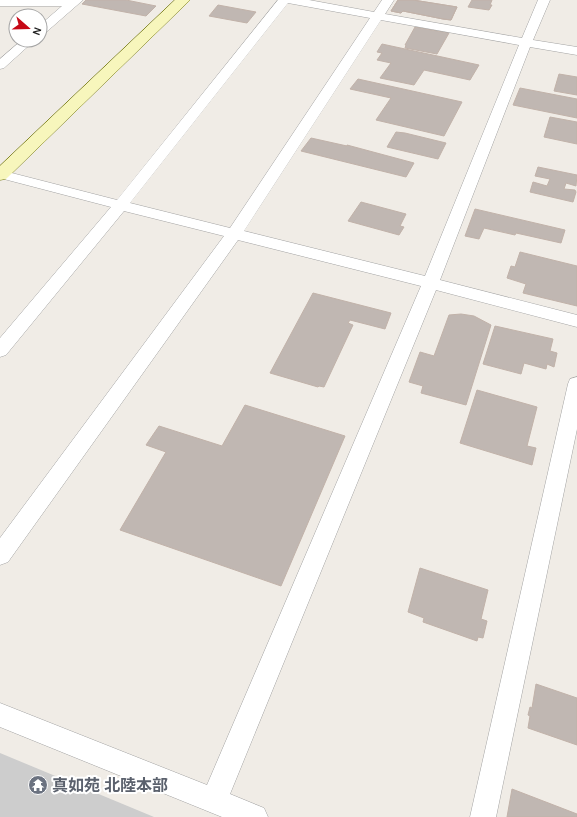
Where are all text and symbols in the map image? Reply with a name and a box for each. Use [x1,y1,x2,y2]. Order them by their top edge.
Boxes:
north arrow [8,8,48,48]
text: N [29,25,44,37]
temple icon: 真如苑 北陸本部 [27,774,49,796]
place label: 真如苑 北陸本部 [52,776,168,795]

